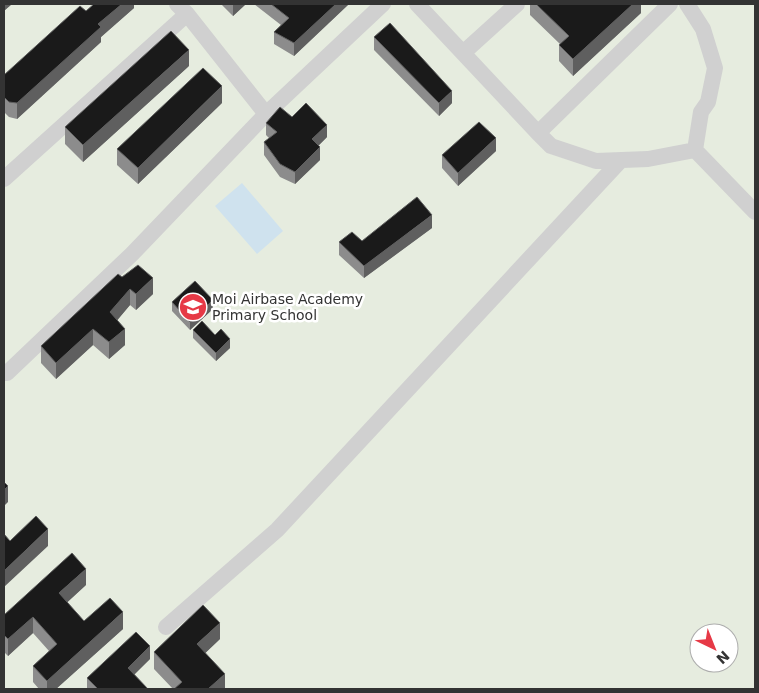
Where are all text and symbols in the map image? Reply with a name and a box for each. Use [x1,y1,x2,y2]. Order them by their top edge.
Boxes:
place label: Moi Airbase Academy Primary School [212,291,363,323]
school or university icon: Moi Airbase Academy Primary School [178,292,208,322]
north arrow [689,623,739,673]
text: N [713,648,733,667]

